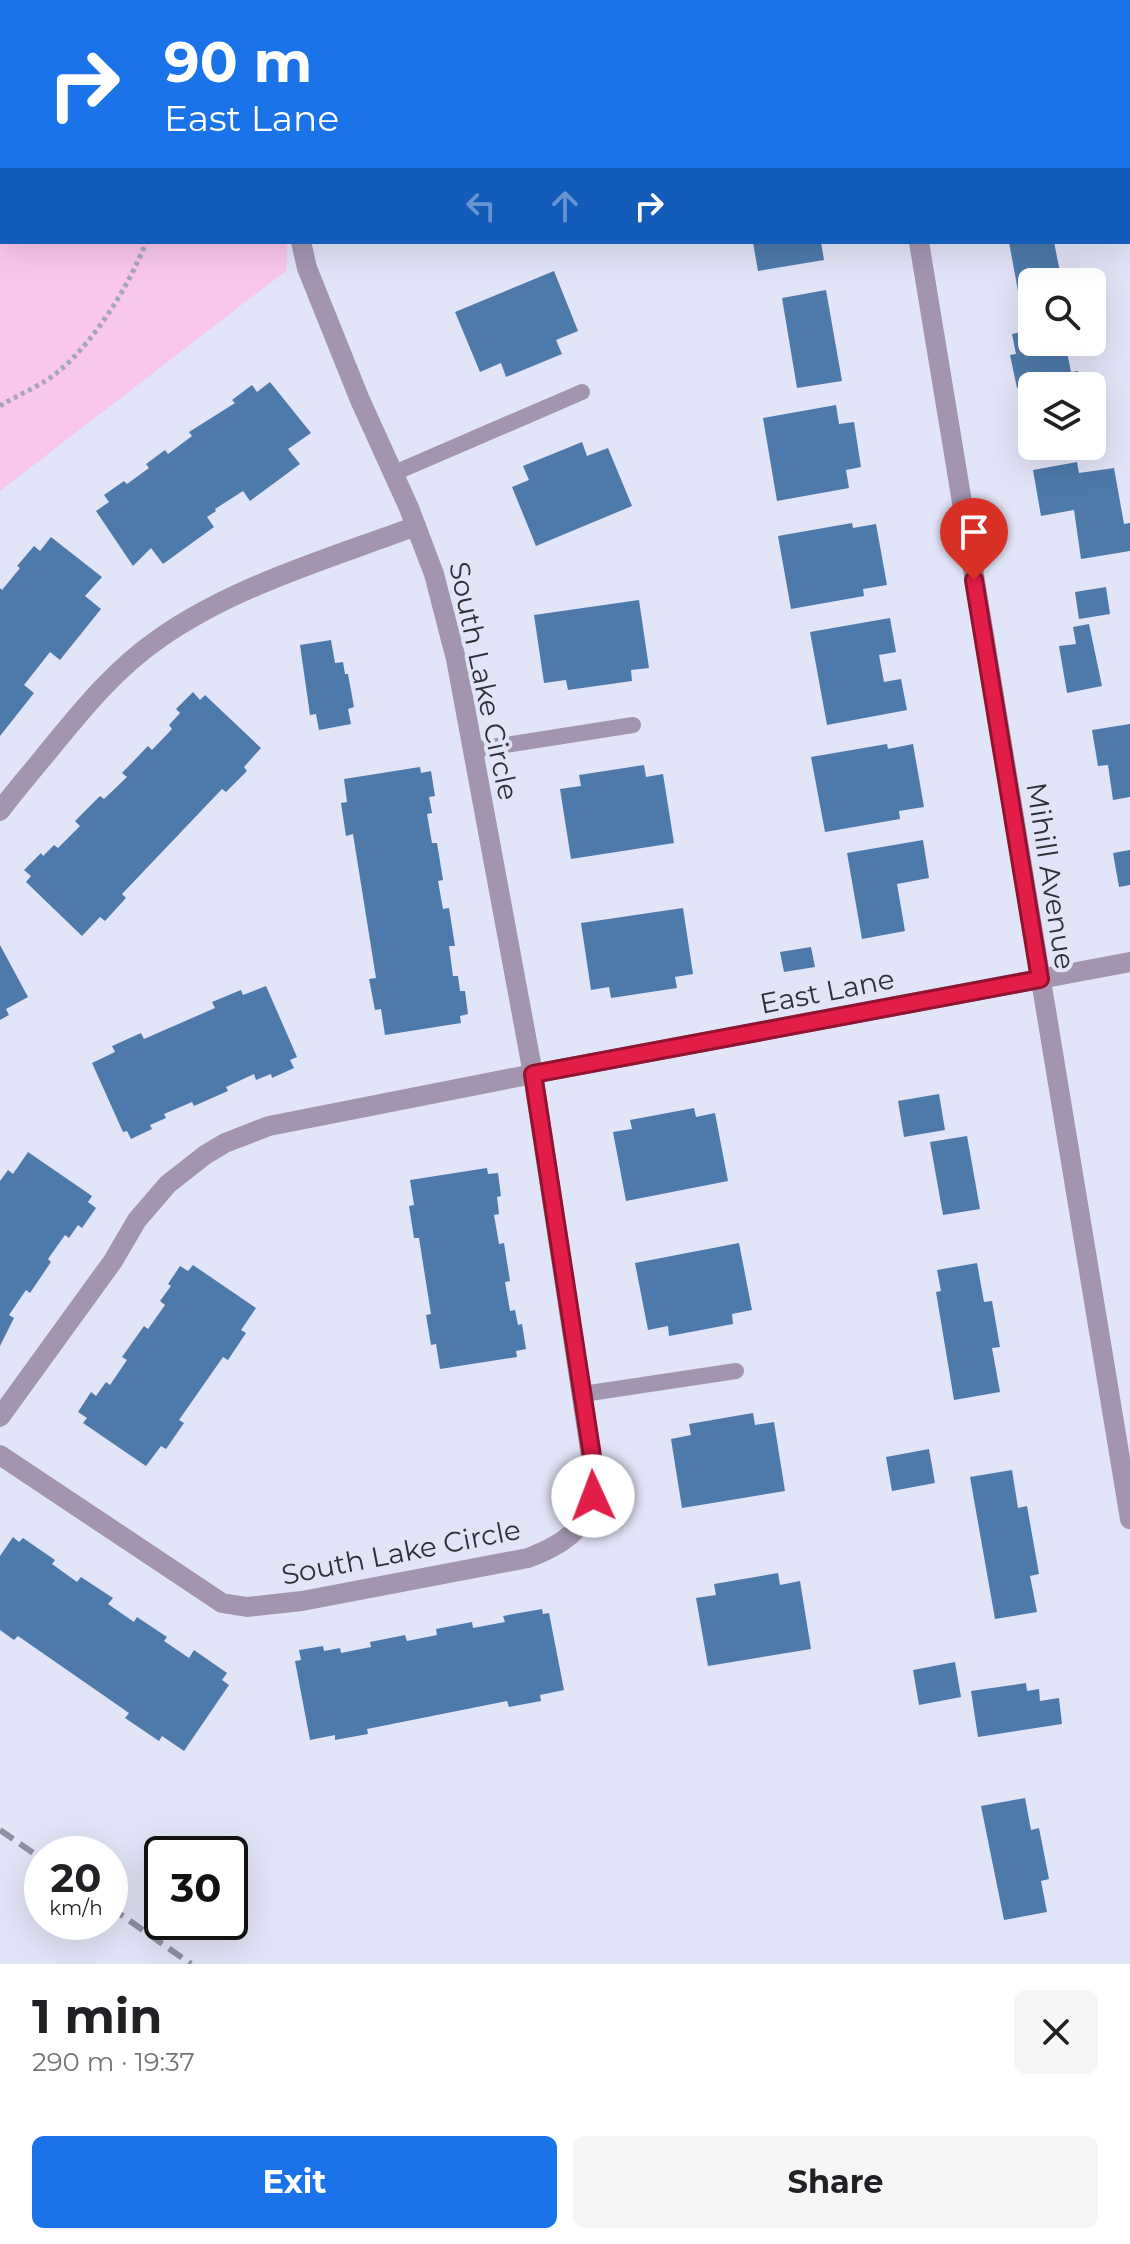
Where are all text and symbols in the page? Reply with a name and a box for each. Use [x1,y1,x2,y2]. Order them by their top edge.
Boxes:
text: 90 m [164,28,312,96]
icon: right [32,32,136,136]
text: East Lane [164,96,339,140]
icon: left [459,184,503,228]
icon: ahead [543,184,587,228]
icon: right [627,184,671,228]
map controls [1018,268,1106,460]
button: search [1018,268,1106,356]
button: layers [1018,372,1106,460]
pin [940,498,1008,580]
icon: arrive [952,510,996,554]
street label: South Lake Circle [442,559,526,803]
street label: Mihill Avenue [1019,780,1083,972]
street label: East Lane [757,961,897,1021]
position arrow [551,1454,635,1538]
street label: South Lake Circle [279,1512,523,1592]
speed limit sign: 30 [144,1836,248,1940]
text: 20 [51,1853,101,1902]
text: km/h [49,1896,103,1920]
text: 1 min [32,1987,162,2045]
button: close [1014,1990,1098,2074]
text: 290 m · 19:37 [32,2046,195,2078]
button: Exit [32,2136,557,2228]
button: Share [573,2136,1098,2228]

